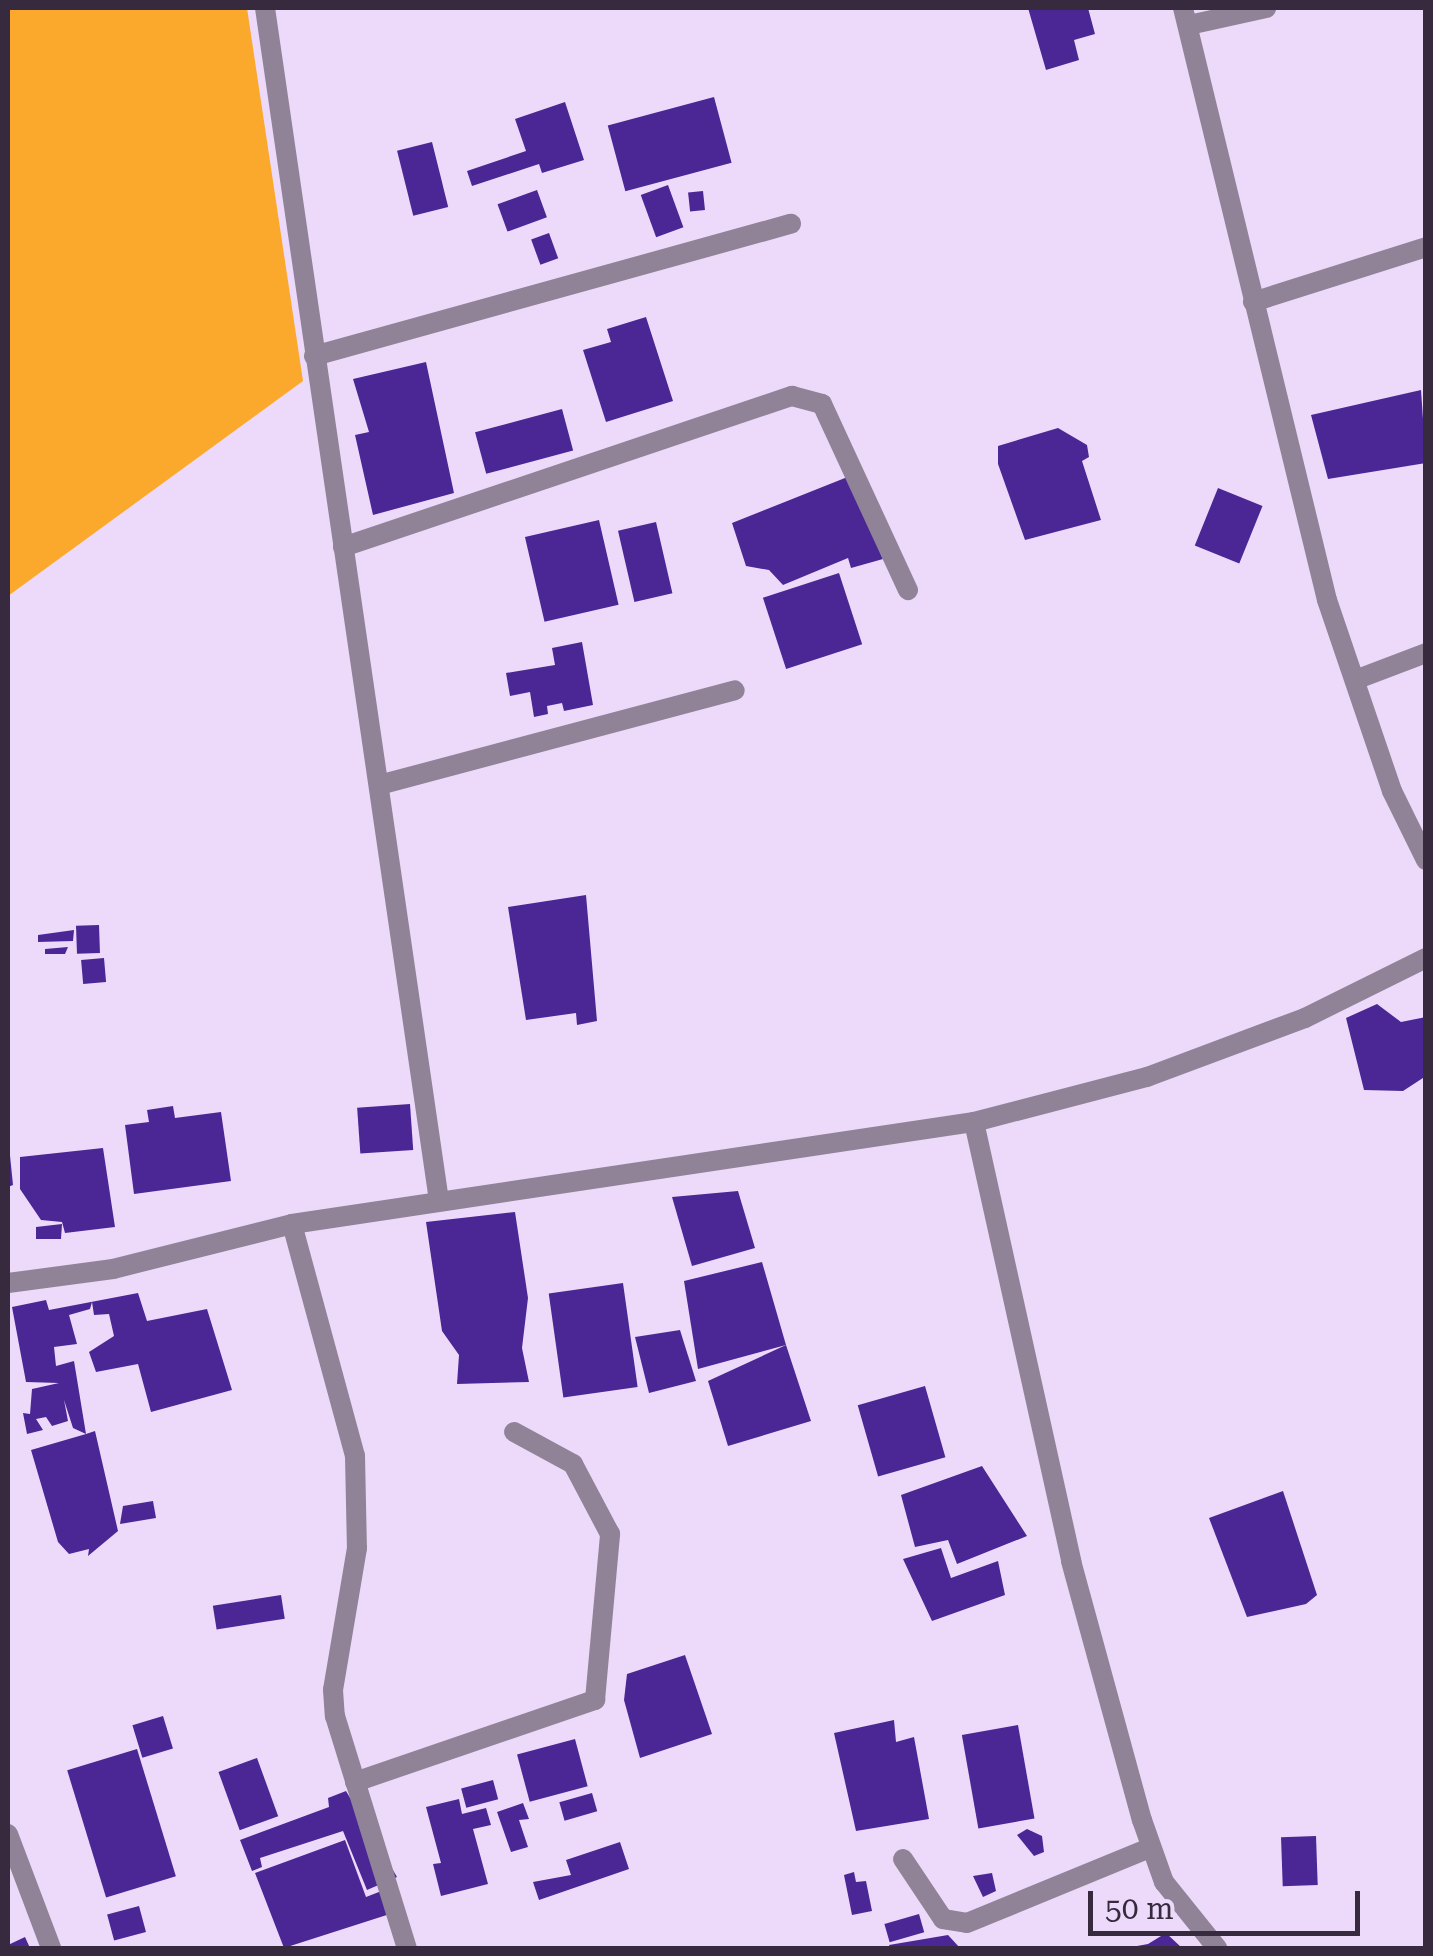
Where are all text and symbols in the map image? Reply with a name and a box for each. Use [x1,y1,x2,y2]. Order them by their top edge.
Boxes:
scale bar [1093,1871,1366,1933]
text: 50 m [1105,1891,1174,1926]

